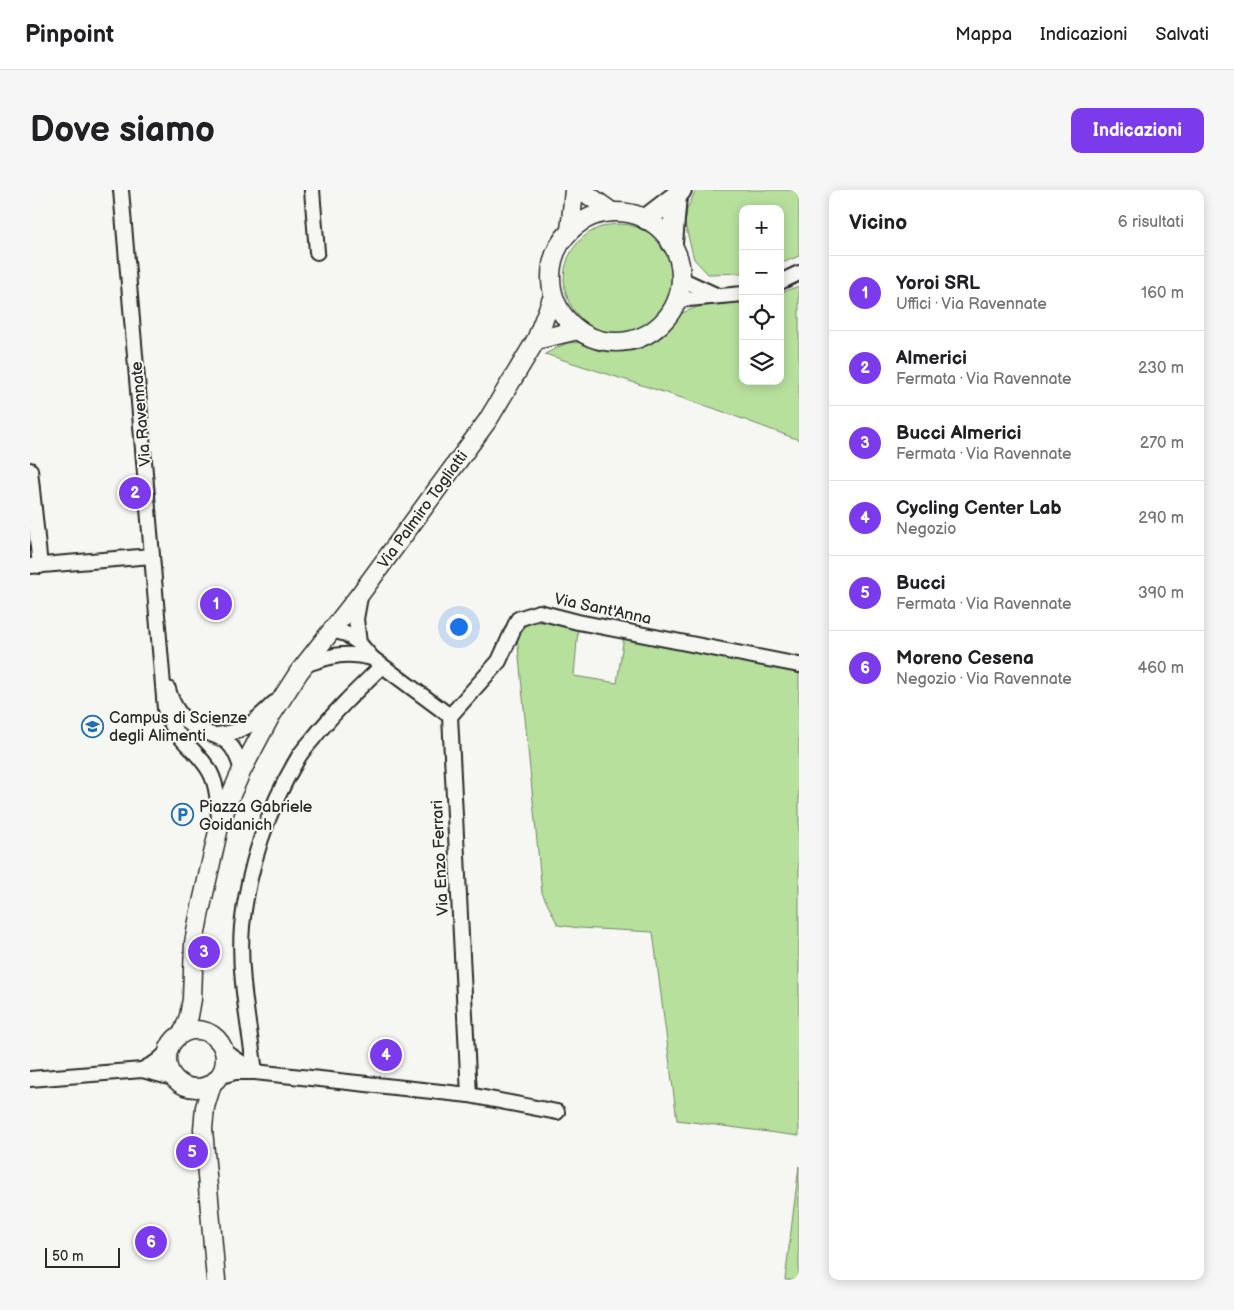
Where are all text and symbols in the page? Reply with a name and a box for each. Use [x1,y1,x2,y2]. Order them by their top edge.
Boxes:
text: Pinpoint [25,20,114,49]
text: Mappa [955,24,1012,45]
text: Indicazioni [1040,24,1128,45]
text: Salvati [1156,24,1209,45]
button: Indicazioni [1071,108,1204,153]
text: Dove siamo [30,109,215,152]
map controls [739,205,784,385]
button: + [739,205,784,250]
text: Vicino [849,210,907,235]
text: 6 risultati [1118,213,1184,232]
button: − [739,250,784,295]
text: Yoroi SRL [896,272,980,295]
text: 1 [862,284,868,303]
text: 160 m [1141,284,1184,303]
button: locate [739,295,784,340]
text: Uffici · Via Ravennate [896,295,1047,314]
button: layers [739,340,784,385]
text: Almerici [896,347,967,370]
text: 2 [860,359,870,378]
text: 230 m [1138,359,1184,378]
street label: Via Ravennate [127,360,156,467]
text: Fermata · Via Ravennate [896,370,1072,389]
text: Bucci Almerici [896,422,1021,445]
text: 3 [860,434,870,453]
text: 270 m [1140,434,1184,453]
text: Fermata · Via Ravennate [896,445,1072,464]
street label: Via Palmiro Togliatti [374,447,472,572]
pin: 2 [119,474,151,512]
text: Cycling Center Lab [896,497,1062,520]
text: 4 [860,509,870,528]
text: 290 m [1138,509,1184,528]
text: Negozio [896,520,956,539]
text: Bucci [896,572,946,595]
text: 5 [860,584,870,603]
text: 390 m [1138,584,1184,603]
pin: 1 [200,585,232,623]
street label: Via Sant'Anna [552,590,653,629]
text: Fermata · Via Ravennate [896,595,1072,614]
your location [446,614,472,640]
text: Moreno Cesena [896,647,1034,670]
text: 6 [860,659,870,678]
text: 460 m [1138,659,1184,678]
text: Negozio · Via Ravennate [896,670,1072,689]
place label: Campus di Scienze degli Alimenti [109,709,248,746]
school or university icon: Campus di Scienze degli Alimenti [81,714,105,738]
place label: Piazza Gabriele Goidanich [199,798,313,835]
street label: Via Enzo Ferrari [428,800,453,916]
parking icon: Piazza Gabriele Goidanich [171,803,195,827]
pin: 3 [188,933,220,971]
pin: 4 [370,1036,402,1074]
pin: 5 [176,1133,208,1171]
pin: 6 [135,1223,167,1261]
scale bar [45,1245,120,1268]
text: 50 m [52,1248,84,1265]

